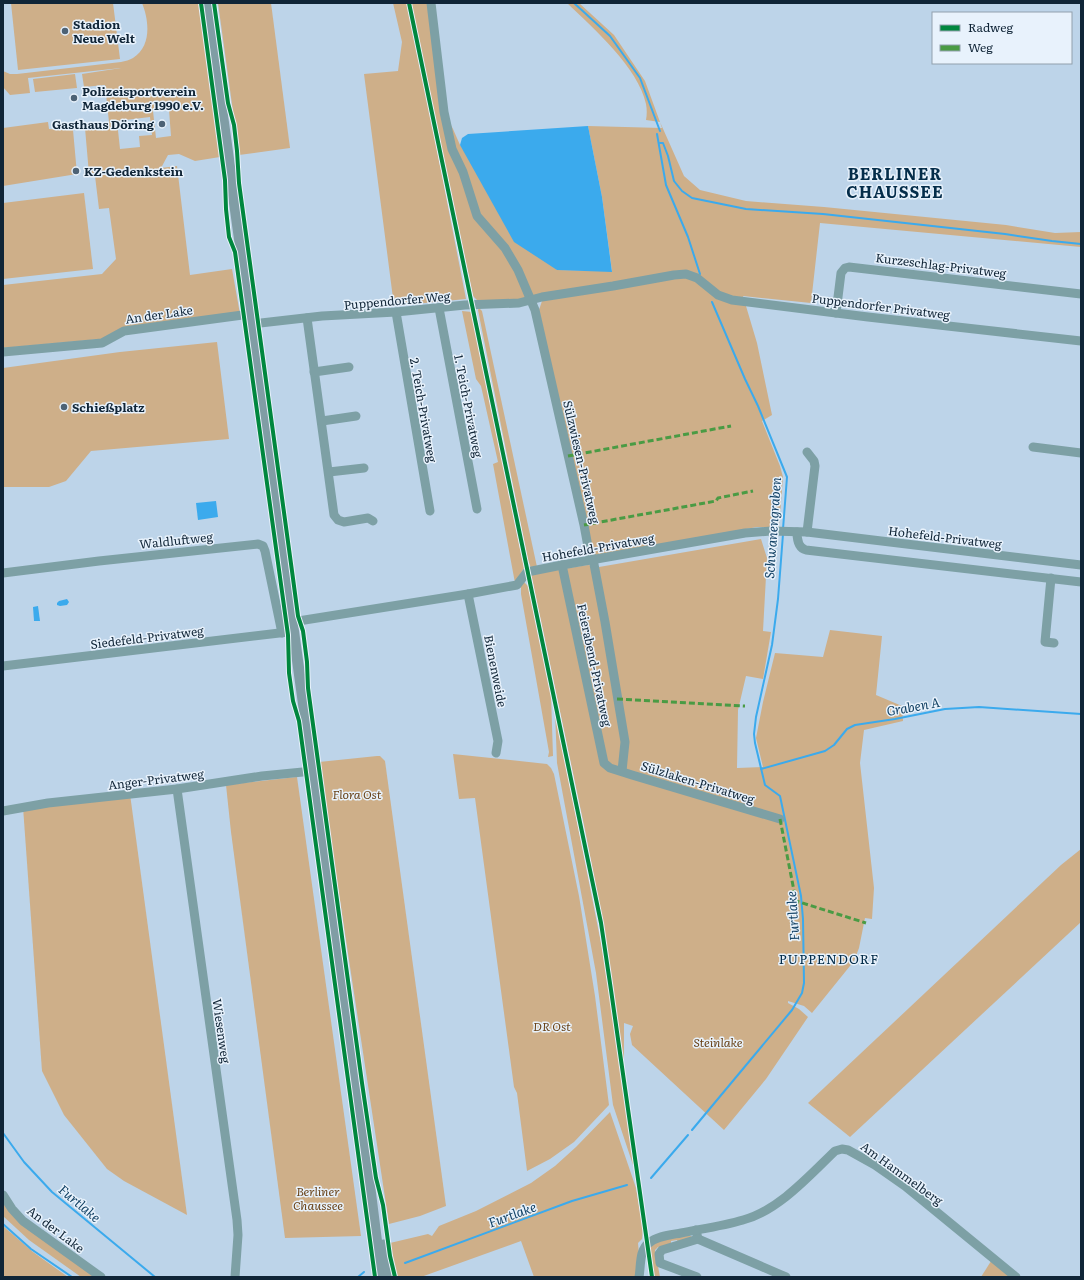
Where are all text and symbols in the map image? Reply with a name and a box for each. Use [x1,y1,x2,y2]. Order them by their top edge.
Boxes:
legend [932,12,1072,64]
place label: Stadion Neue Welt [73,15,136,47]
text: Radweg [968,18,1013,36]
marker: Stadion Neue Welt [60,26,70,36]
text: Weg [968,38,993,56]
place label: Polizeisportverein Magdeburg 1990 e.V. [82,82,204,114]
marker: Polizeisportverein Magdeburg 1990 e.V. [69,93,79,103]
place label: Gasthaus Döring [52,115,155,133]
marker: Gasthaus Döring [157,119,167,129]
district label: BERLINER CHAUSSEE [846,161,944,203]
place label: KZ-Gedenkstein [84,162,184,180]
marker: KZ-Gedenkstein [71,166,81,176]
street label: Kurzeschlag-Privatweg [875,248,1008,282]
street label: Puppendorfer Weg [343,286,451,314]
street label: Puppendorfer Privatweg [811,289,952,323]
street label: An der Lake [124,300,194,328]
street label: 1. Teich-Privatweg [450,353,488,459]
street label: 2. Teich-Privatweg [406,356,442,464]
place label: Schießplatz [72,398,145,416]
street label: Sülzwiesen-Privatweg [559,399,605,526]
marker: Schießplatz [59,402,69,412]
water label: Schwanengraben [759,476,785,579]
street label: Hohefeld-Privatweg [887,521,1003,553]
street label: Waldluftweg [138,527,214,553]
street label: Hohefeld-Privatweg [540,528,656,566]
street label: Feierabend-Privatweg [573,602,617,728]
street label: Siedefeld-Privatweg [89,621,205,653]
street label: Bienenweide [480,633,512,709]
water label: Graben A [885,692,941,720]
street label: Sülzlaken-Privatweg [639,756,757,808]
street label: Anger-Privatweg [107,764,205,794]
park label: Flora Ost [332,785,382,803]
water label: Furtlake [781,891,803,941]
district label: PUPPENDORF [779,949,879,968]
street label: Wiesenweg [209,998,235,1065]
park label: DR Ost [533,1017,571,1035]
park label: Steinlake [694,1033,743,1051]
street label: Am Hammelberg [857,1137,947,1209]
water label: Furtlake [55,1180,105,1226]
park label: Berliner Chaussee [293,1182,343,1214]
water label: Furtlake [485,1197,539,1231]
street label: An der Lake [23,1201,89,1257]

